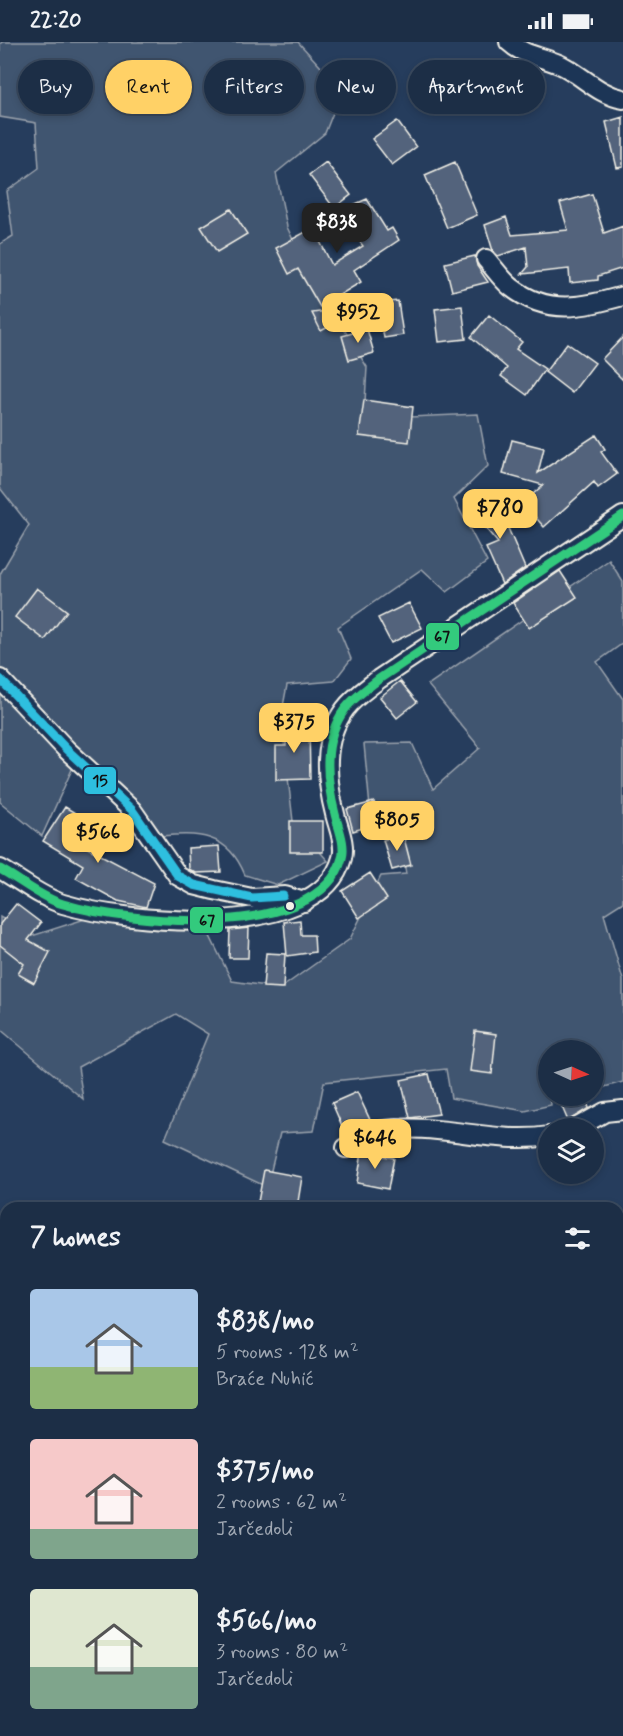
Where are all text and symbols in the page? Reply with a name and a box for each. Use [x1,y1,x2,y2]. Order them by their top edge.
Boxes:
text: 22:20 [30,7,82,35]
chip: Buy [18,60,93,114]
chip: Rent [105,60,192,114]
chip: Filters [204,60,304,114]
chip: New [316,60,396,114]
chip: Apartment [408,60,545,114]
pin: $838 [301,203,373,254]
text: $838 [316,209,358,236]
pin: $952 [322,293,394,344]
text: $952 [336,299,380,326]
pin: $780 [464,489,536,540]
text: $780 [477,495,523,522]
line badge: 67 [425,622,460,651]
text: 67 [434,627,450,648]
pin: $375 [258,703,330,754]
text: $375 [273,709,315,736]
line badge: 15 [83,766,117,795]
text: 15 [92,771,108,792]
pin: $805 [361,801,433,852]
text: $805 [374,807,420,834]
pin: $566 [62,813,134,864]
text: $566 [76,819,120,846]
unlabelled marker [284,900,296,912]
line badge: 67 [189,906,224,934]
text: 67 [199,911,215,932]
north arrow [538,1040,604,1106]
map controls [538,1040,604,1184]
button: layers [538,1118,604,1184]
pin: $646 [339,1119,411,1170]
text: $646 [353,1125,397,1152]
text: 7 homes [30,1221,121,1255]
icon: filters [561,1222,594,1255]
text: $838/mo [216,1305,314,1339]
icon: home [78,1313,150,1385]
text: 5 rooms · 128 m² [216,1339,359,1366]
text: Braće Nuhić [216,1366,314,1393]
text: $375/mo [216,1455,314,1489]
icon: home [78,1463,150,1535]
text: 2 rooms · 62 m² [216,1489,347,1516]
text: Jarčedoli [216,1516,293,1543]
text: $566/mo [216,1605,317,1639]
icon: home [78,1613,150,1685]
text: 3 rooms · 80 m² [216,1639,348,1666]
text: Jarčedoli [216,1666,293,1693]

